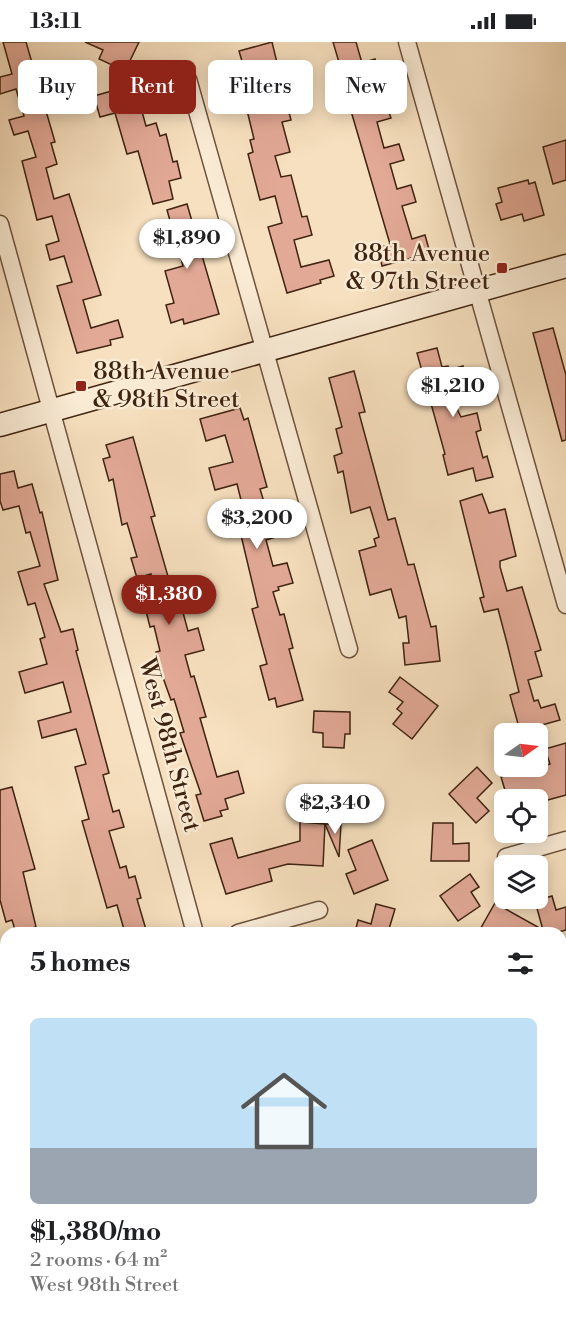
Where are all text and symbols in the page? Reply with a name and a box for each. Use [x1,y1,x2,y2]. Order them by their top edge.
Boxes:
text: 13:11 [30,8,82,35]
chip: Buy [18,60,97,114]
chip: Rent [109,60,196,114]
chip: Filters [208,60,313,114]
chip: New [325,60,407,114]
pin: $1,890 [138,219,236,270]
text: $1,890 [153,226,221,251]
place label: 88th Avenue & 97th Street [346,239,491,297]
marker: 88th Avenue & 97th Street [495,261,509,275]
place label: 88th Avenue & 98th Street [93,357,240,415]
pin: $1,210 [404,367,502,418]
text: $1,210 [421,374,485,399]
marker: 88th Avenue & 98th Street [74,379,88,393]
pin: $3,200 [208,499,306,550]
text: $3,200 [221,506,293,531]
pin: $1,380 [120,575,218,626]
text: $1,380 [135,582,203,607]
street label: West 98th Street [131,654,207,836]
north arrow [494,723,548,777]
map controls [494,723,548,909]
pin: $2,340 [286,784,384,835]
button: locate [494,789,548,843]
text: $2,340 [300,791,370,816]
button: layers [494,855,548,909]
text: 5 homes [30,947,130,979]
icon: filters [504,947,537,980]
icon: home [230,1057,338,1165]
text: $1,380/mo [30,1216,161,1248]
text: 2 rooms · 64 m² [30,1248,167,1273]
text: West 98th Street [30,1273,179,1298]

